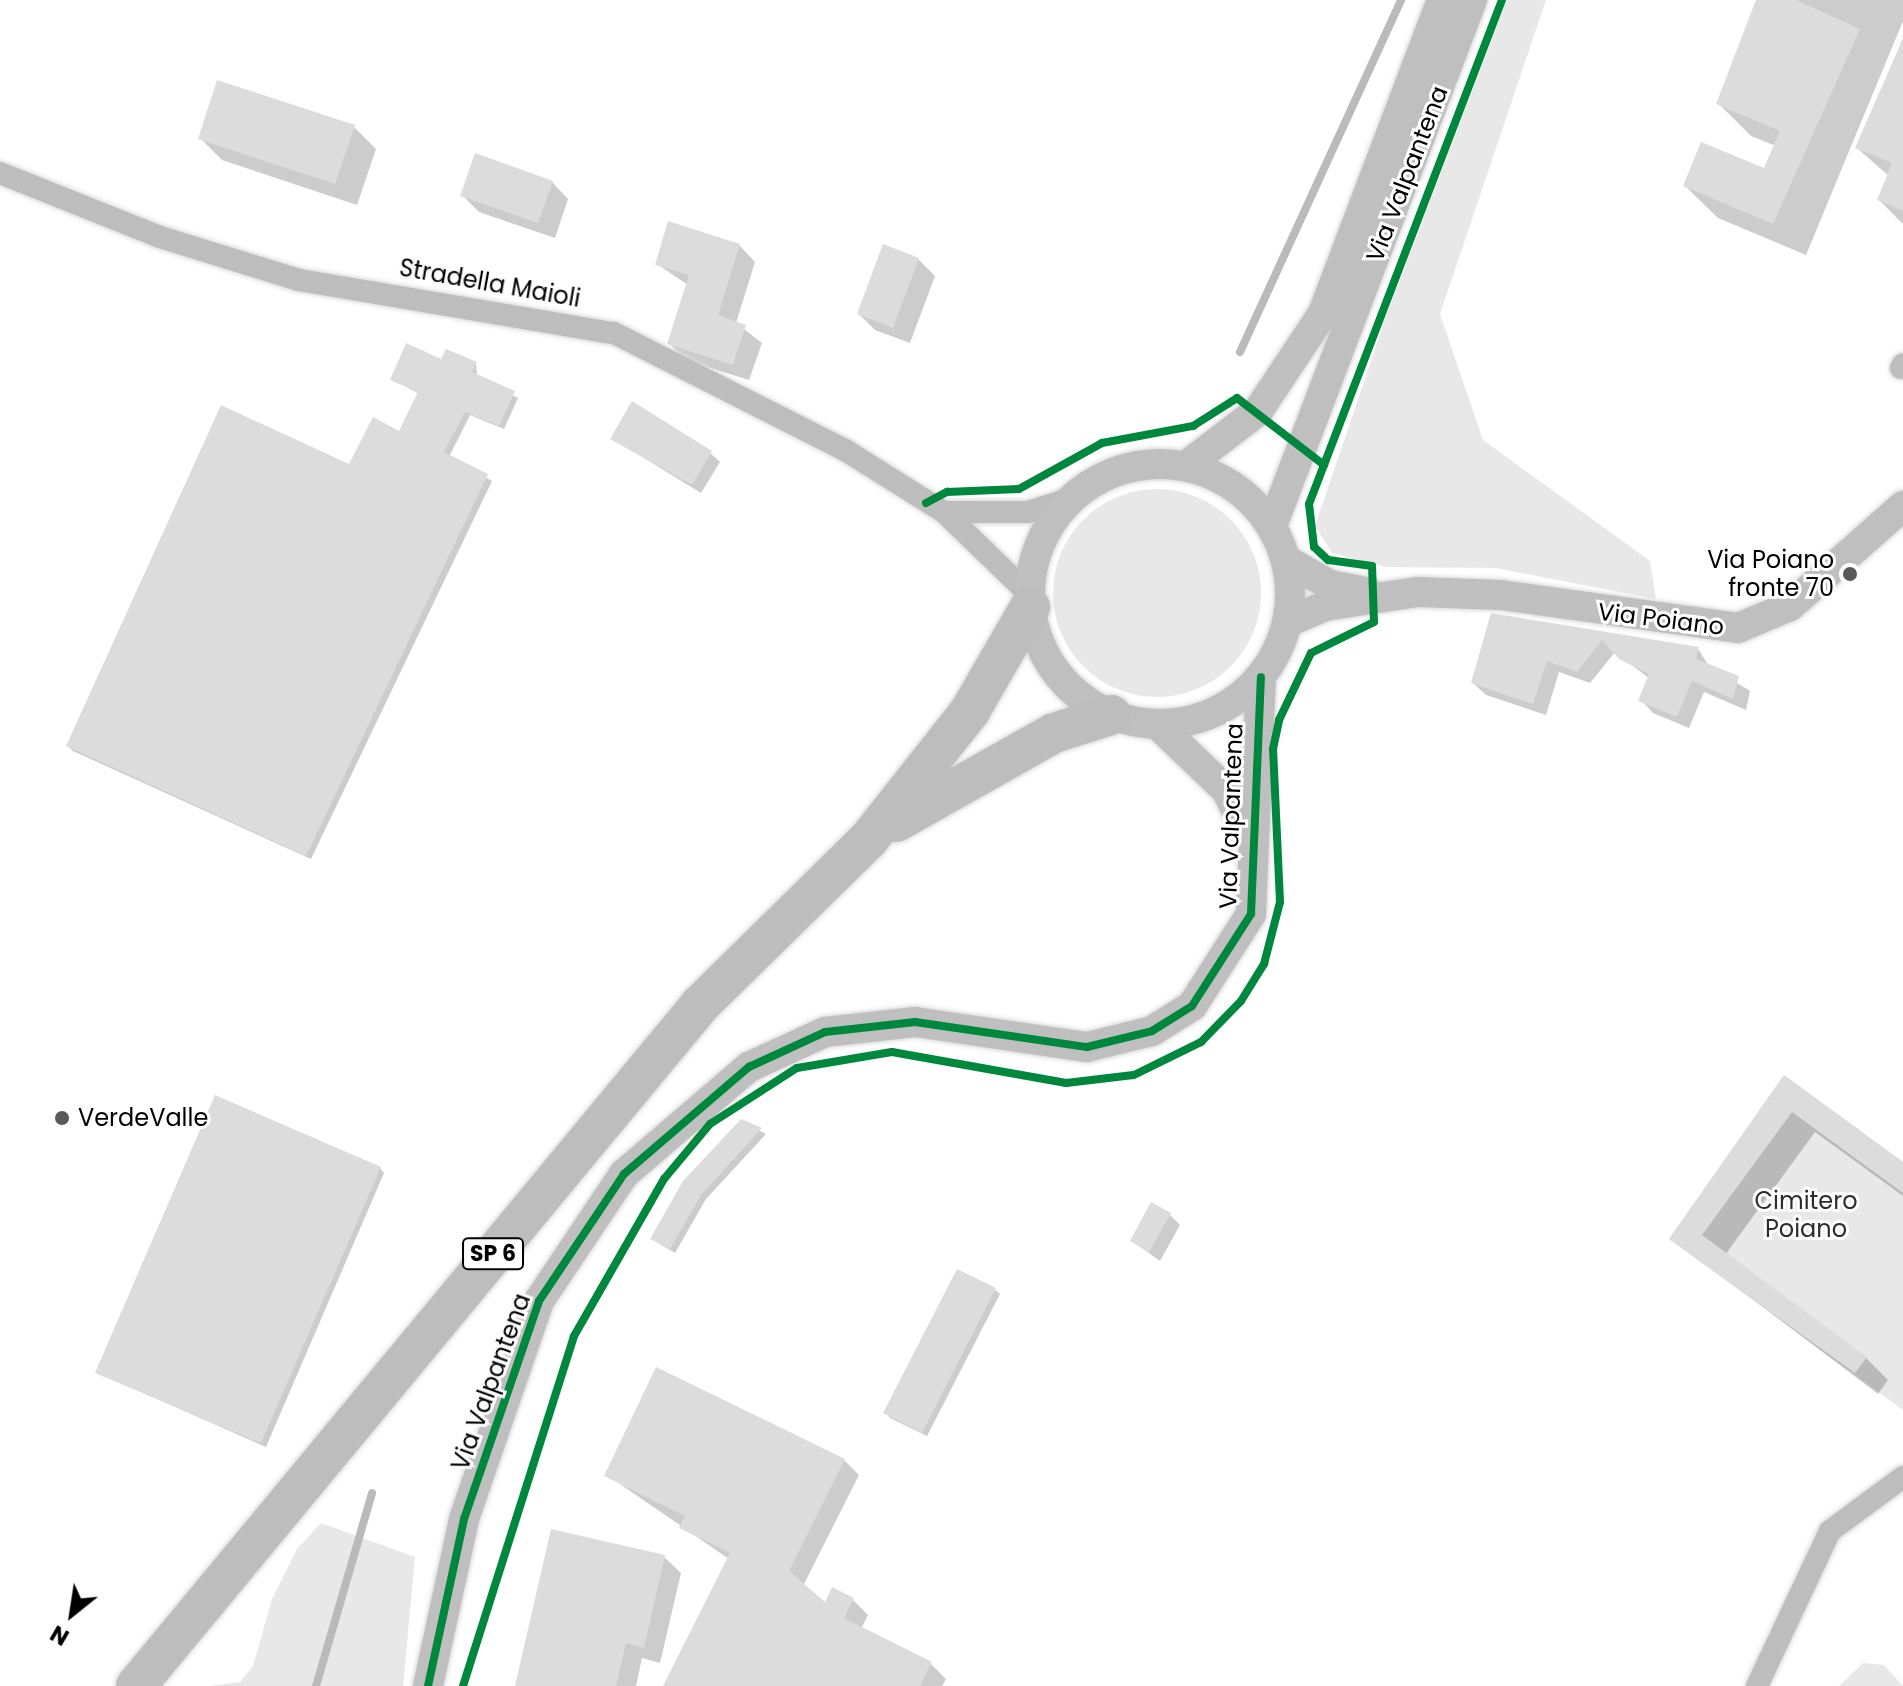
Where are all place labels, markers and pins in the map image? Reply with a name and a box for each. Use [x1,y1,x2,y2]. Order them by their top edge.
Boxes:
place label: Via Poiano fronte 70 [1707,546,1834,602]
marker: Via Poiano fronte 70 [1841,565,1859,583]
place label: VerdeValle [78,1104,208,1132]
marker: VerdeValle [53,1109,71,1127]

